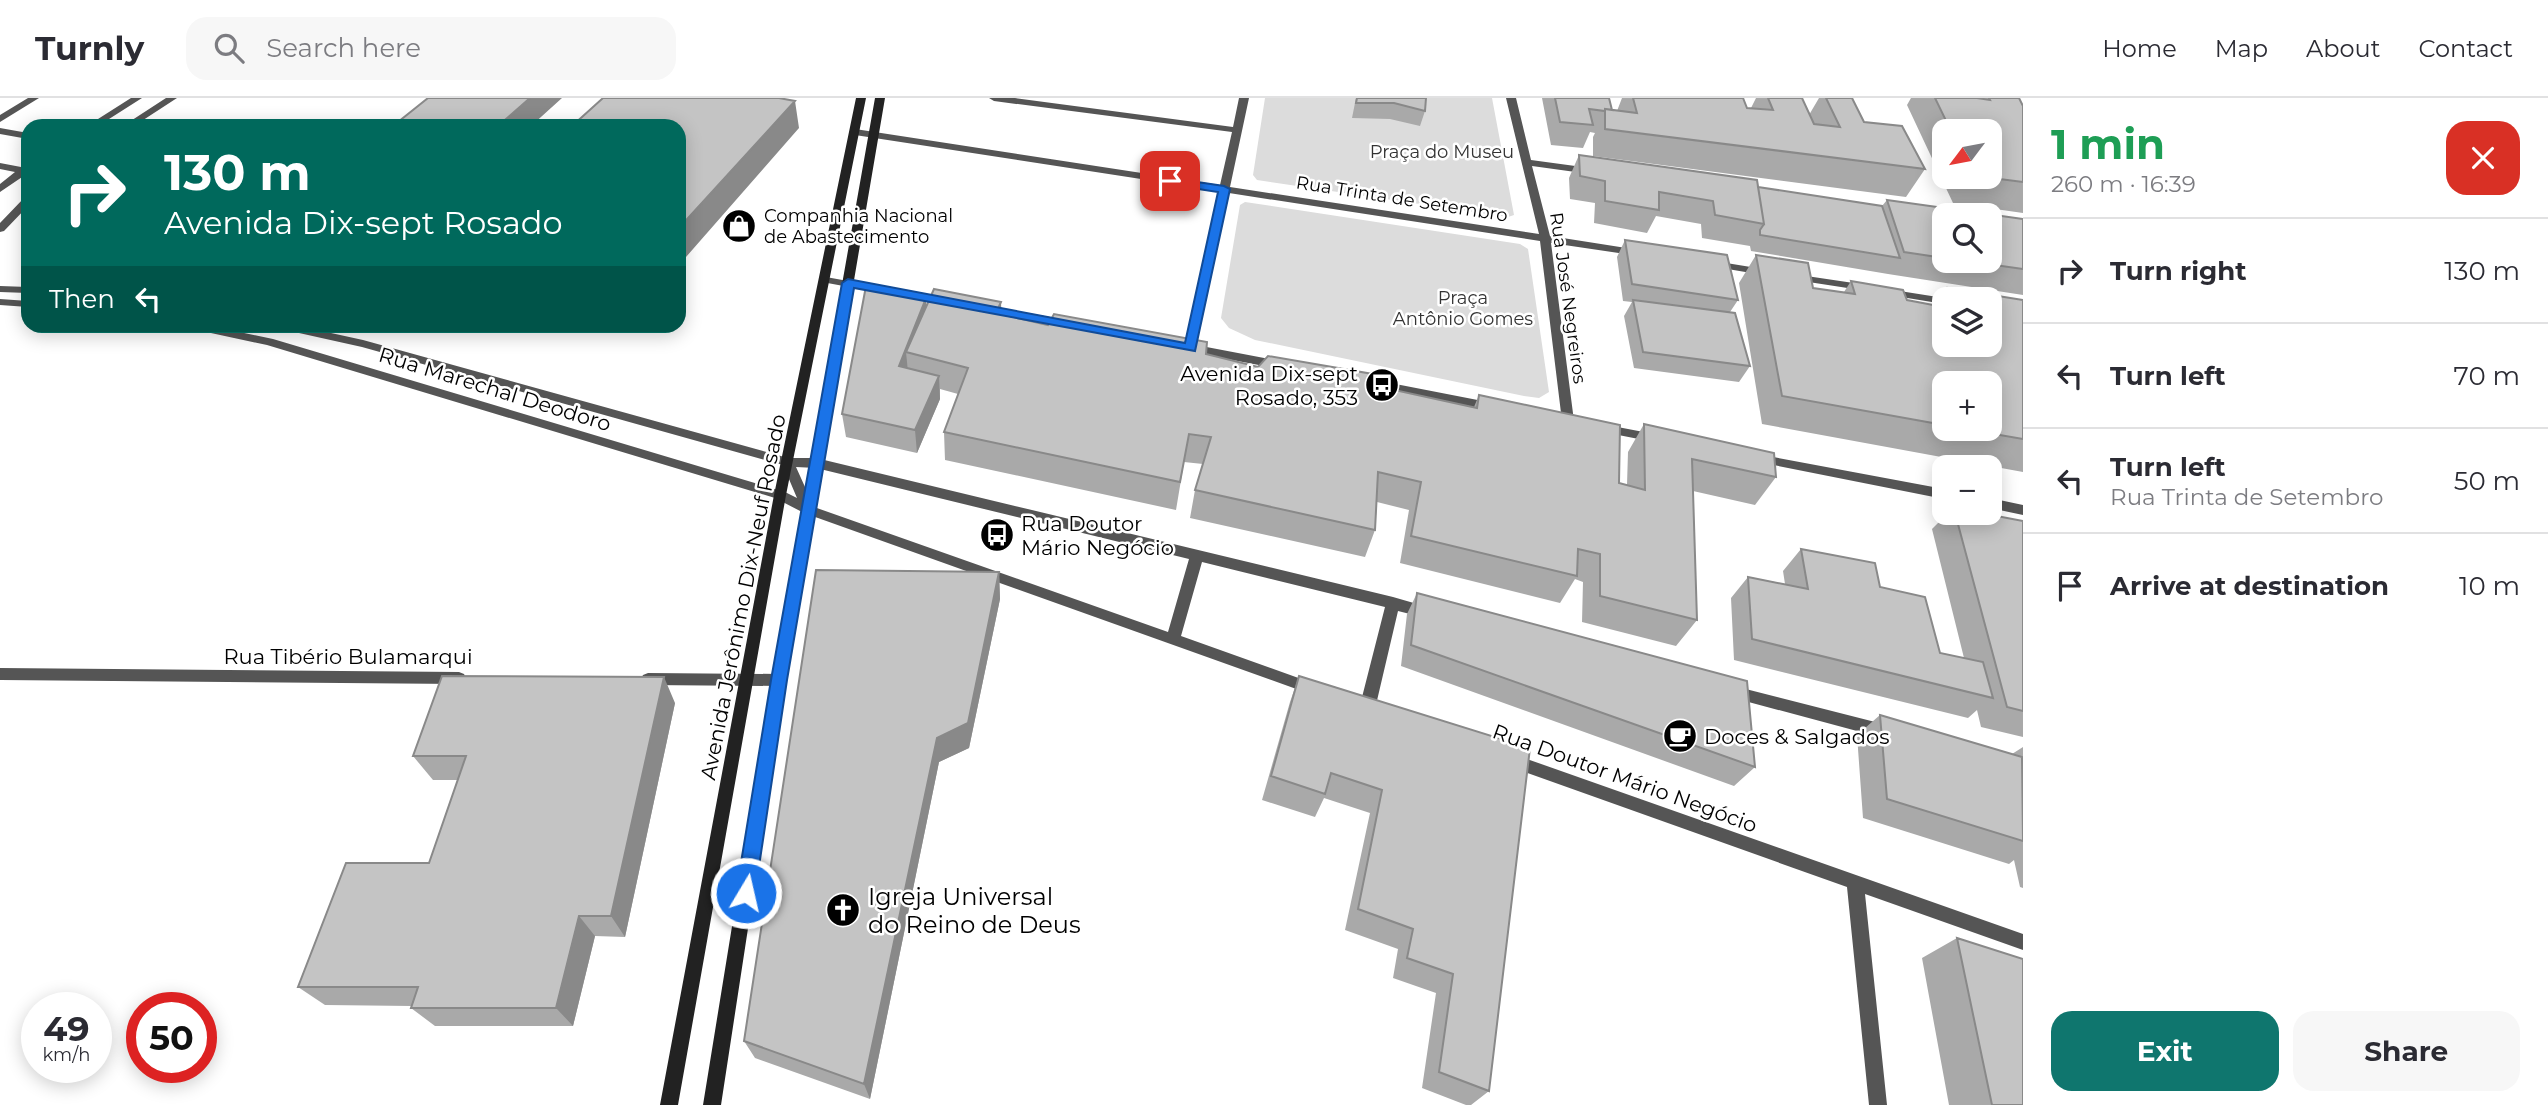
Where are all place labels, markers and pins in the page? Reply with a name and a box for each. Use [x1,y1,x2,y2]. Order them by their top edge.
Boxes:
pin [1140,151,1200,211]
place label: Companhia Nacional de Abastecimento [764,205,953,248]
shop icon: Companhia Nacional de Abastecimento [720,207,758,245]
place label: Avenida Dix-sept Rosado, 353 [1180,361,1358,410]
bus stop icon: Avenida Dix-sept Rosado, 353 [1363,366,1401,404]
place label: Rua Doutor Mário Negócio [1021,511,1174,560]
bus stop icon: Rua Doutor Mário Negócio [978,516,1016,554]
cafe icon: Doces & Salgados [1661,717,1699,755]
place label: Doces & Salgados [1704,724,1890,749]
place label: Igreja Universal do Reino de Deus [868,882,1081,939]
church icon: Igreja Universal do Reino de Deus [824,891,862,929]

